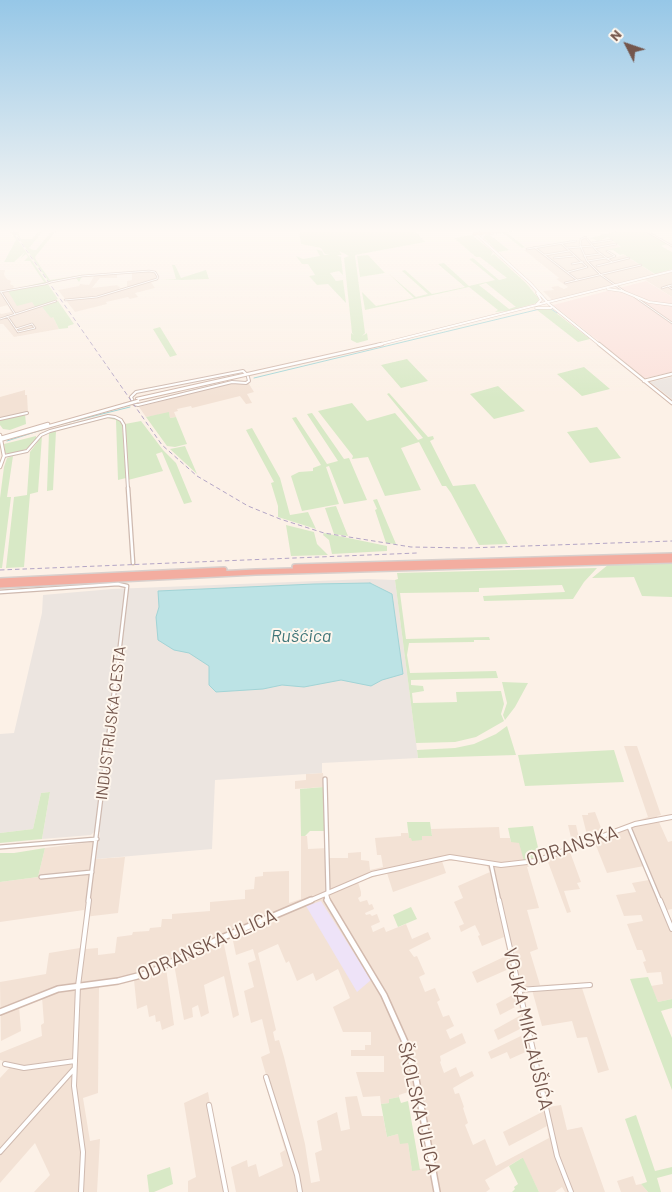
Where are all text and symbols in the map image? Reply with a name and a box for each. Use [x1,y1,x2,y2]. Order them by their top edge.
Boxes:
north arrow [602,20,652,70]
text: N [606,26,625,44]
water label: Rušćica [271,625,331,647]
street label: INDUSTRIJSKA CESTA [92,645,130,801]
street label: ODRANSKA [523,820,621,872]
street label: ODRANSKA ULICA [134,904,280,986]
street label: VOJKA MIKLAUŠIĆA [498,946,558,1112]
street label: ŠKOLSKA ULICA [393,1040,445,1176]

